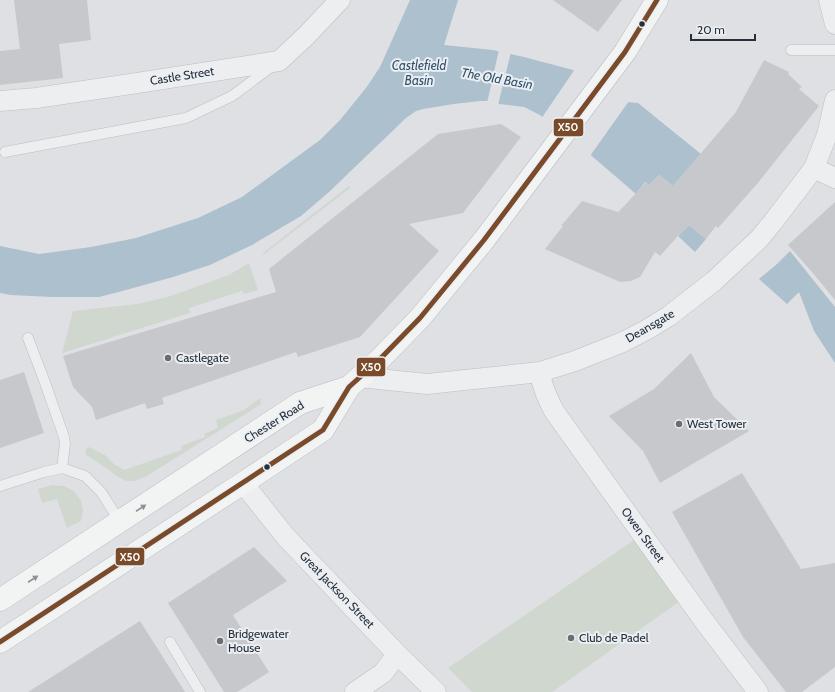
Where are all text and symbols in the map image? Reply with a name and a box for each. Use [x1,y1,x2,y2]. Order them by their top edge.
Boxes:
scale bar [691,16,755,42]
unlabelled marker [637,19,647,29]
text: 20 m [697,22,725,37]
water label: Castlefield Basin [392,57,447,88]
street label: Castle Street [149,63,215,88]
water label: The Old Basin [460,64,534,92]
line badge: X50 [553,118,584,137]
text: X50 [557,120,579,134]
street label: Deansgate [623,306,677,346]
place label: Castlegate [176,350,229,365]
marker: Castlegate [163,353,173,363]
line badge: X50 [356,357,386,377]
text: X50 [360,360,382,374]
street label: Chester Road [241,397,306,446]
place label: West Tower [687,416,747,431]
marker: West Tower [674,419,684,429]
unlabelled marker [262,462,272,472]
one-way arrow [136,504,147,511]
street label: Owen Street [618,504,668,565]
line badge: X50 [115,547,145,566]
street label: Great Jackson Street [297,548,378,631]
text: X50 [119,550,141,564]
one-way arrow [27,575,38,583]
place label: Bridgewater House [228,626,289,655]
place label: Club de Padel [579,630,649,645]
marker: Club de Padel [566,633,576,643]
marker: Bridgewater House [215,636,225,646]

